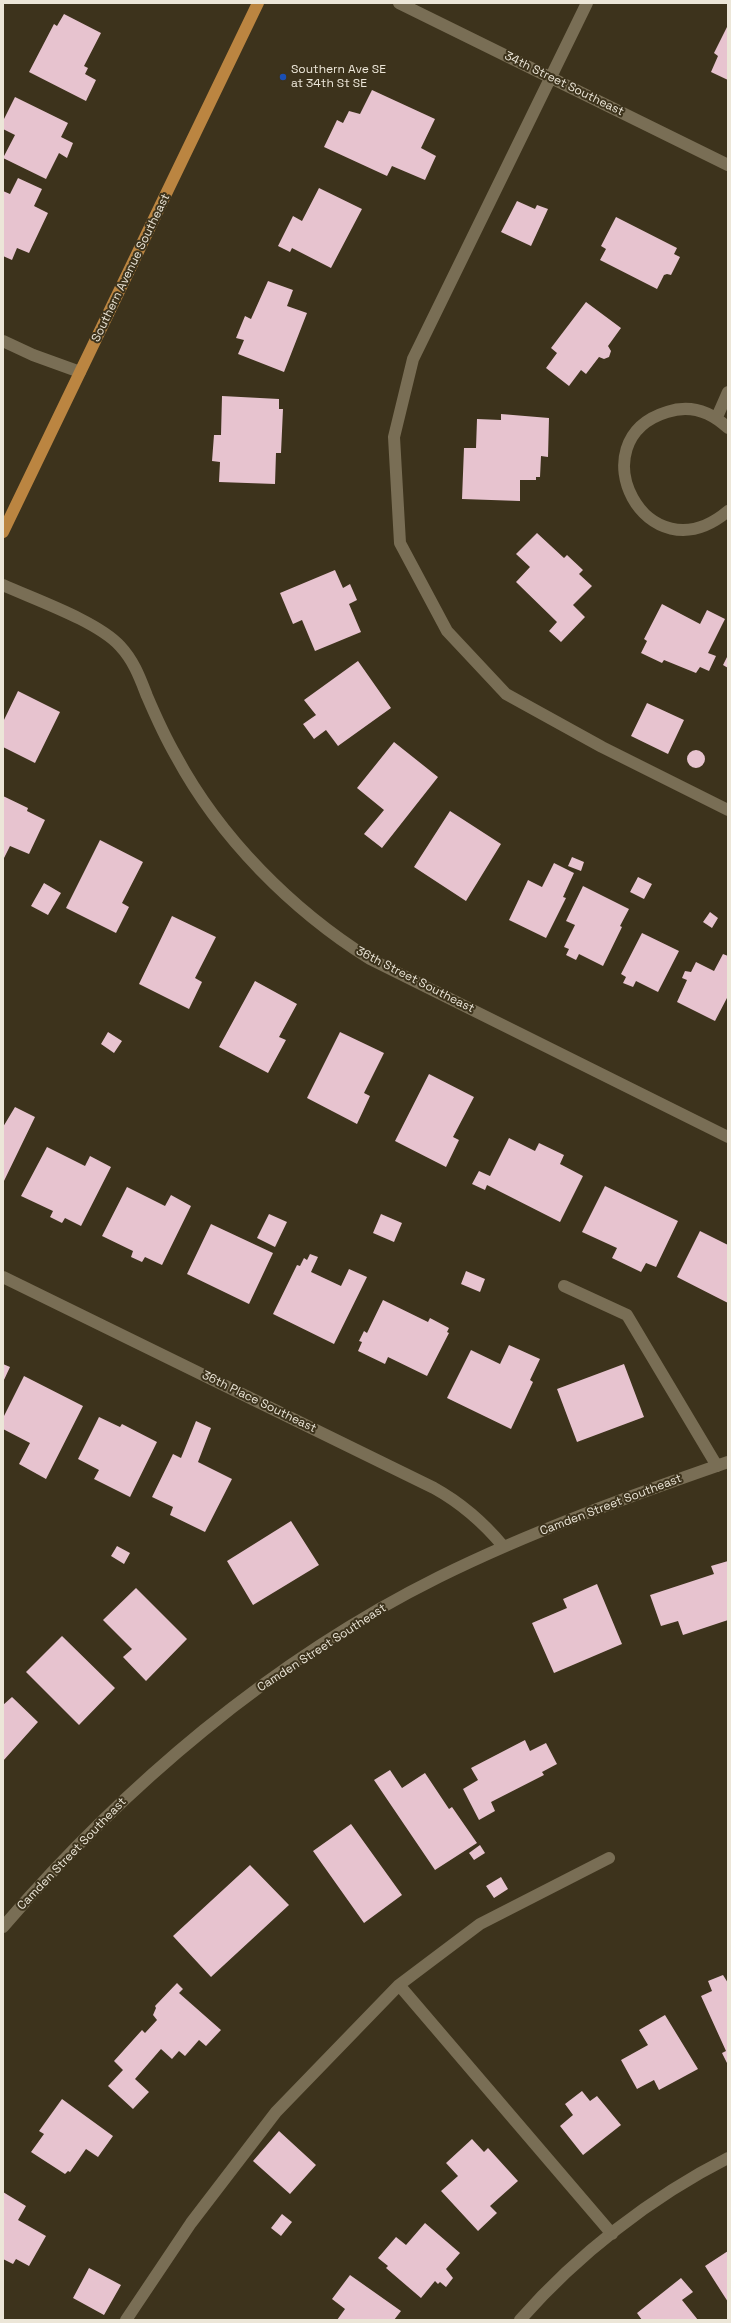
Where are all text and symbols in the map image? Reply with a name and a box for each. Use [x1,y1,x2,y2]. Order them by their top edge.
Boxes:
street label: 34th Street Southeast [502,49,626,119]
place label: Southern Ave SE at 34th St SE [291,63,386,91]
marker: Southern Ave SE at 34th St SE [278,72,288,82]
street label: Southern Avenue Southeast [89,192,173,344]
street label: 36th Street Southeast [353,944,477,1016]
street label: 36th Place Southeast [199,1368,319,1436]
street label: Camden Street Southeast [538,1471,684,1539]
street label: Camden Street Southeast [255,1601,389,1695]
street label: Camden Street Southeast [15,1795,129,1913]

